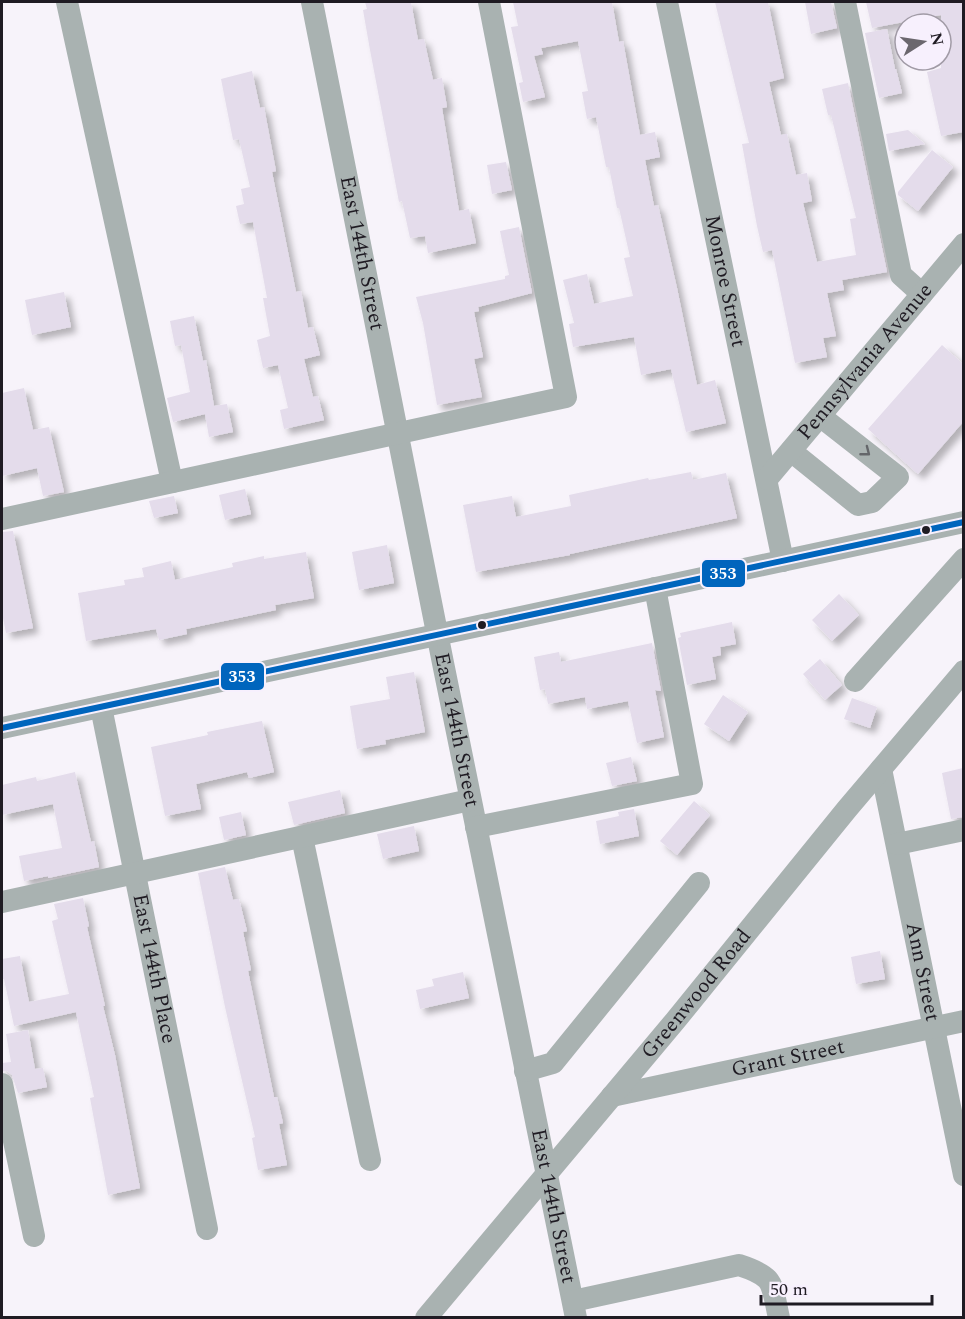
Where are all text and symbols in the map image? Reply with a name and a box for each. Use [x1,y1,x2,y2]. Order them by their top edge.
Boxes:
north arrow [893,12,953,72]
text: N [924,30,950,48]
street label: East 144th Street [331,173,393,333]
street label: Monroe Street [696,212,754,350]
street label: Pennsylvania Avenue [790,276,941,448]
one-way arrow [859,445,870,456]
unlabelled marker [920,524,932,536]
line badge: 353 [701,559,746,588]
text: 353 [710,562,736,586]
unlabelled marker [476,619,488,631]
street label: East 144th Street [425,650,488,810]
line badge: 353 [220,662,265,691]
text: 353 [229,665,255,689]
street label: East 144th Place [123,891,185,1046]
street label: Ann Street [897,919,948,1024]
street label: Greenwood Road [633,922,760,1066]
street label: Grant Street [728,1031,848,1086]
street label: East 144th Street [522,1126,585,1286]
scale bar [761,1268,932,1306]
text: 50 m [770,1276,808,1303]

